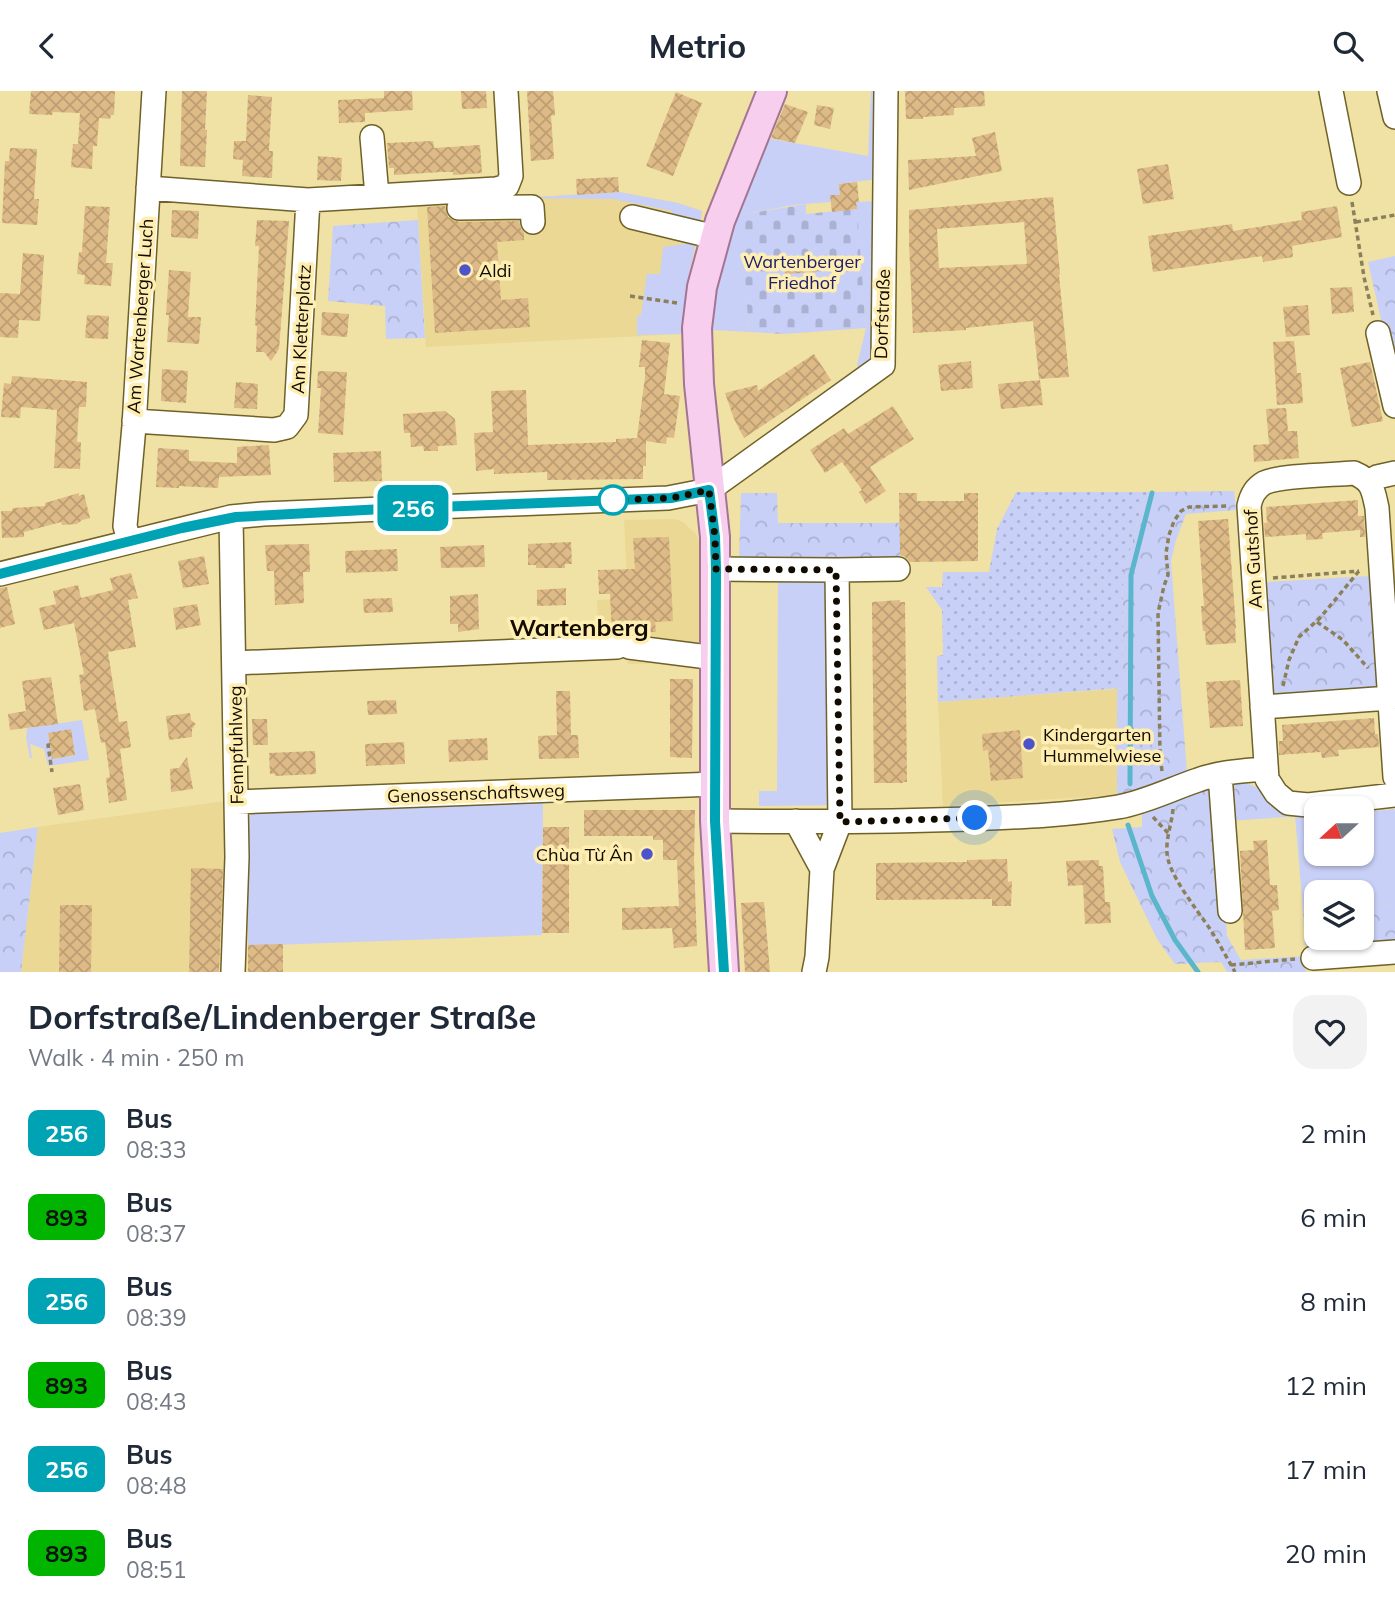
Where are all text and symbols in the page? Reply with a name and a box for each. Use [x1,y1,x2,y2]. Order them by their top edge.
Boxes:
text: Metrio [649,26,746,66]
icon: back [28,27,66,65]
icon: search [1329,27,1367,65]
street label: Am Wartenberger Luch [122,218,158,414]
park label: Wartenberger Friedhof [743,250,861,294]
place label: Aldi [479,259,512,282]
marker: Aldi [457,262,473,278]
street label: Am Kletterplatz [286,264,316,394]
street label: Dorfstraße [869,268,895,360]
line badge: 256 [373,485,453,531]
unlabelled marker [598,485,628,515]
text: 256 [391,493,435,523]
street label: Am Gutshof [1239,508,1267,609]
district label: Wartenberg [509,612,649,642]
street label: Fennpfuhlweg [223,685,249,805]
place label: Kindergarten Hummelwiese [1043,723,1161,767]
marker: Kindergarten Hummelwiese [1021,736,1037,752]
street label: Genossenschaftsweg [387,778,565,808]
north arrow [1304,796,1374,866]
map controls [1304,796,1374,950]
your location [957,800,992,835]
place label: Chùa Từ Ân [536,843,633,866]
marker: Chùa Từ Ân [639,846,655,862]
button: layers [1304,880,1374,950]
button: heart [1293,995,1367,1069]
text: Dorfstraße/Lindenberger Straße [28,996,536,1037]
text: Walk · 4 min · 250 m [28,1043,245,1072]
text: Bus [126,1102,172,1135]
text: 2 min [1300,1117,1367,1150]
text: 256 [45,1118,88,1148]
text: 08:33 [126,1135,186,1164]
text: Bus [126,1186,172,1219]
text: 6 min [1300,1201,1367,1234]
text: 893 [45,1202,88,1232]
text: 08:37 [126,1219,186,1248]
text: Bus [126,1270,172,1303]
text: 8 min [1300,1285,1367,1318]
text: 256 [45,1286,88,1316]
text: 08:39 [126,1303,186,1332]
text: Bus [126,1354,172,1387]
text: 12 min [1285,1369,1367,1402]
text: 893 [45,1370,88,1400]
text: 08:43 [126,1387,186,1416]
text: Bus [126,1438,172,1471]
text: 17 min [1285,1453,1367,1486]
text: 256 [45,1454,88,1484]
text: 08:48 [126,1471,186,1500]
text: Bus [126,1522,172,1555]
text: 20 min [1285,1537,1367,1570]
text: 893 [45,1538,88,1568]
text: 08:51 [126,1555,186,1584]

